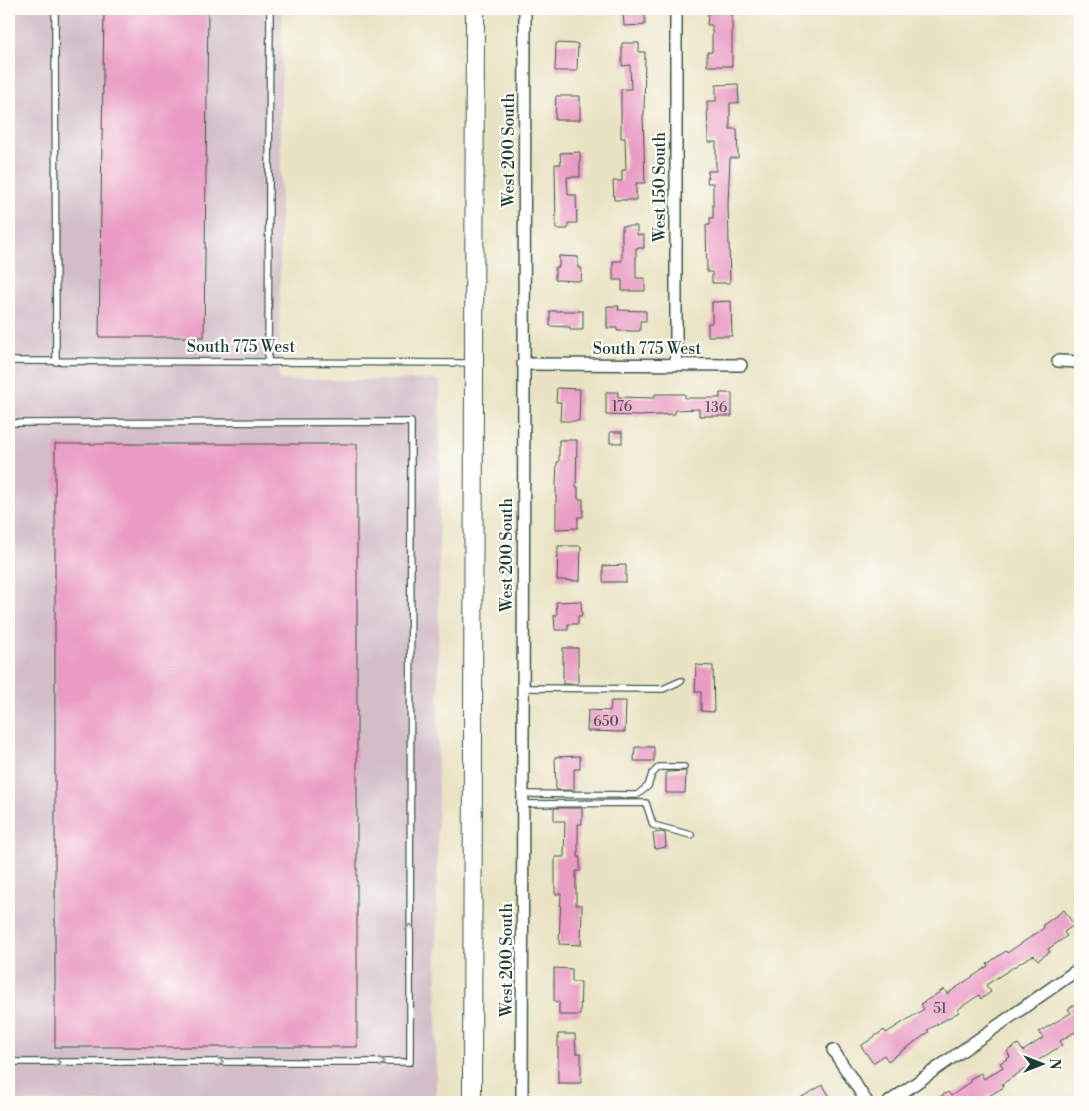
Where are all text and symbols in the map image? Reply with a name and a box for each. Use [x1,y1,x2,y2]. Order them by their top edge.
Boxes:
street label: West 200 South [499,93,519,208]
street label: West 150 South [650,132,670,243]
street label: South 775 West [187,337,295,357]
street label: South 775 West [593,339,701,359]
house number: 176 [612,398,633,416]
house number: 136 [705,399,728,417]
street label: West 200 South [497,498,517,613]
house number: 650 [593,713,619,731]
street label: West 200 South [497,903,517,1018]
one-way arrow [405,923,415,930]
house number: 51 [933,1000,947,1018]
north arrow [1016,1038,1066,1088]
one-way arrow [54,1057,62,1067]
one-way arrow [216,1057,224,1067]
one-way arrow [379,1057,387,1067]
text: N [1045,1058,1063,1070]

